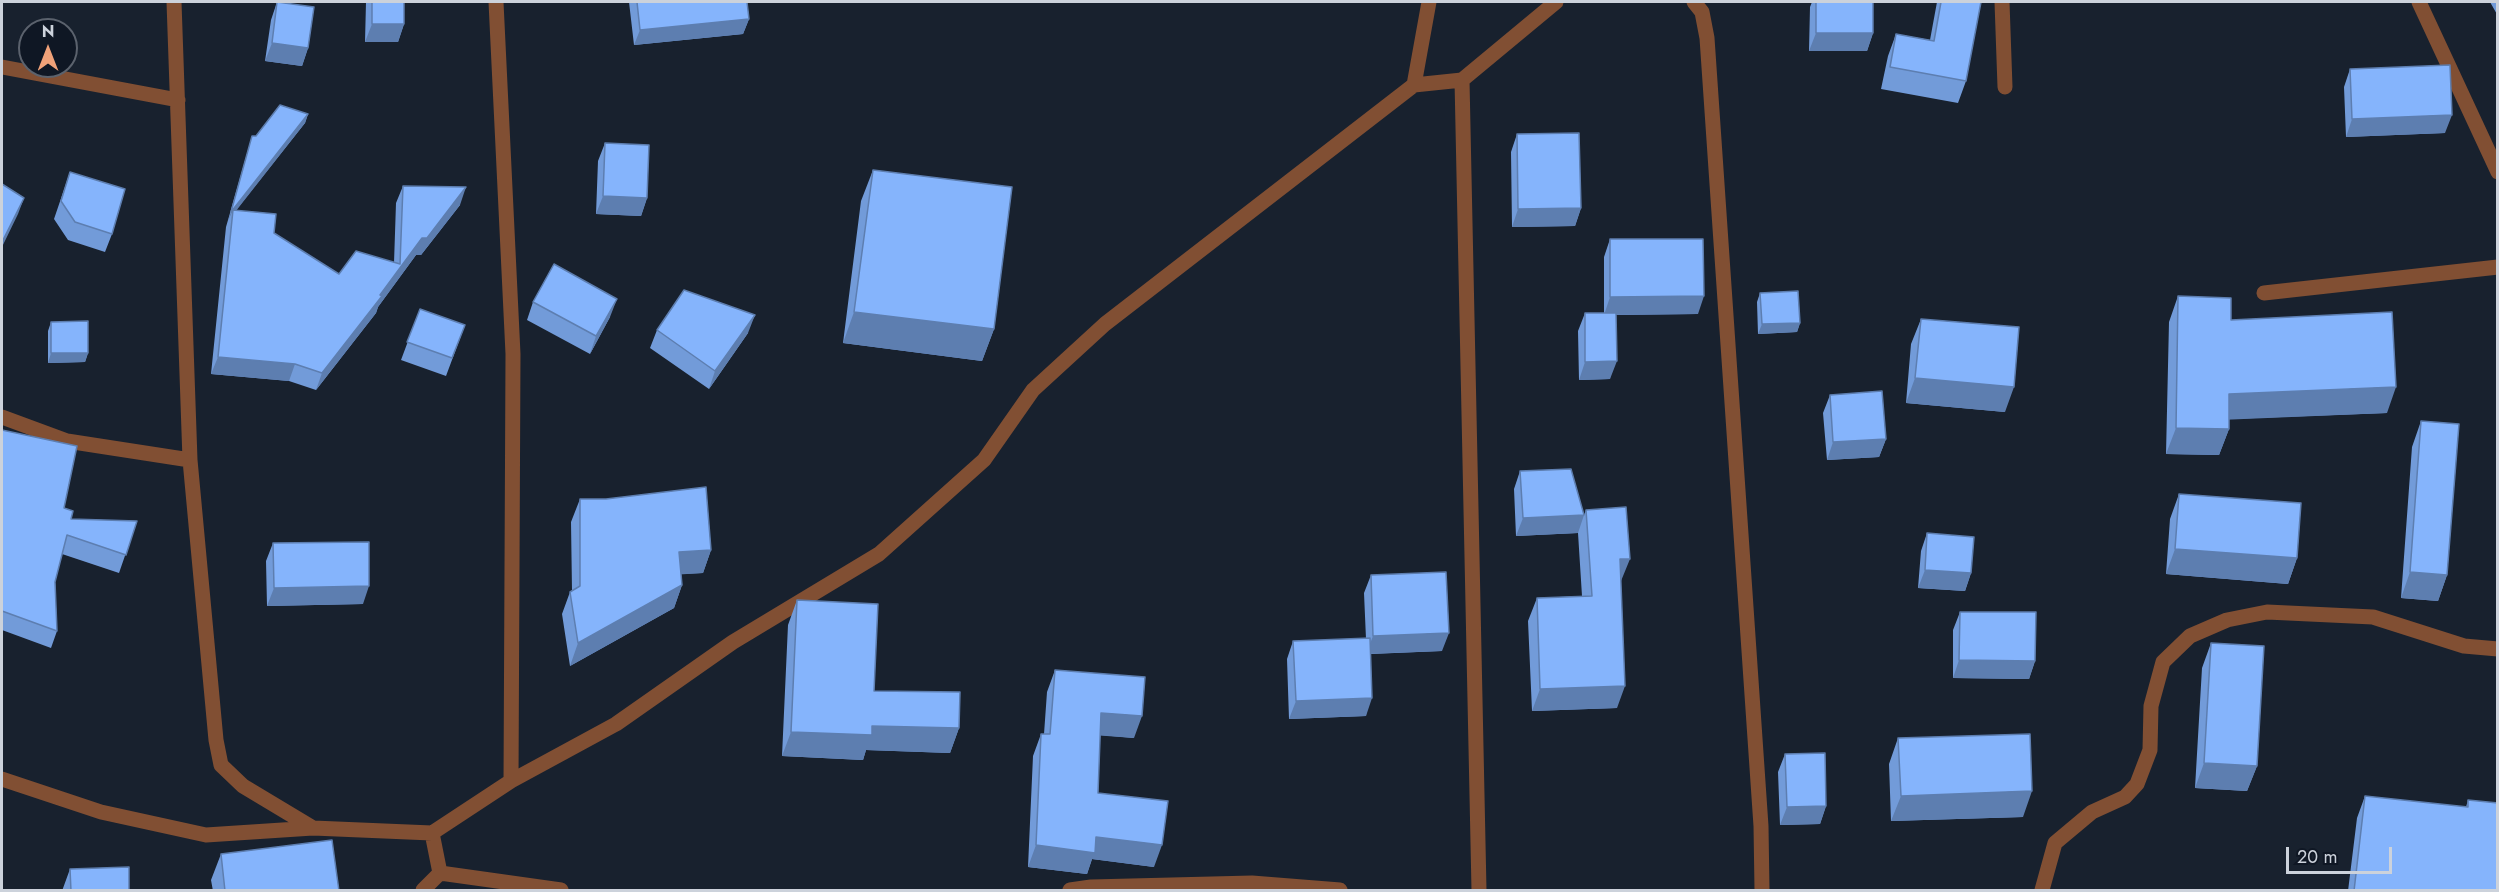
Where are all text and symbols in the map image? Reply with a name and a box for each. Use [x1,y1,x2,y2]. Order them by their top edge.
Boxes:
north arrow [18,18,78,78]
text: N [42,20,54,43]
scale bar [2289,835,2396,873]
text: 20 m [2297,844,2337,870]

